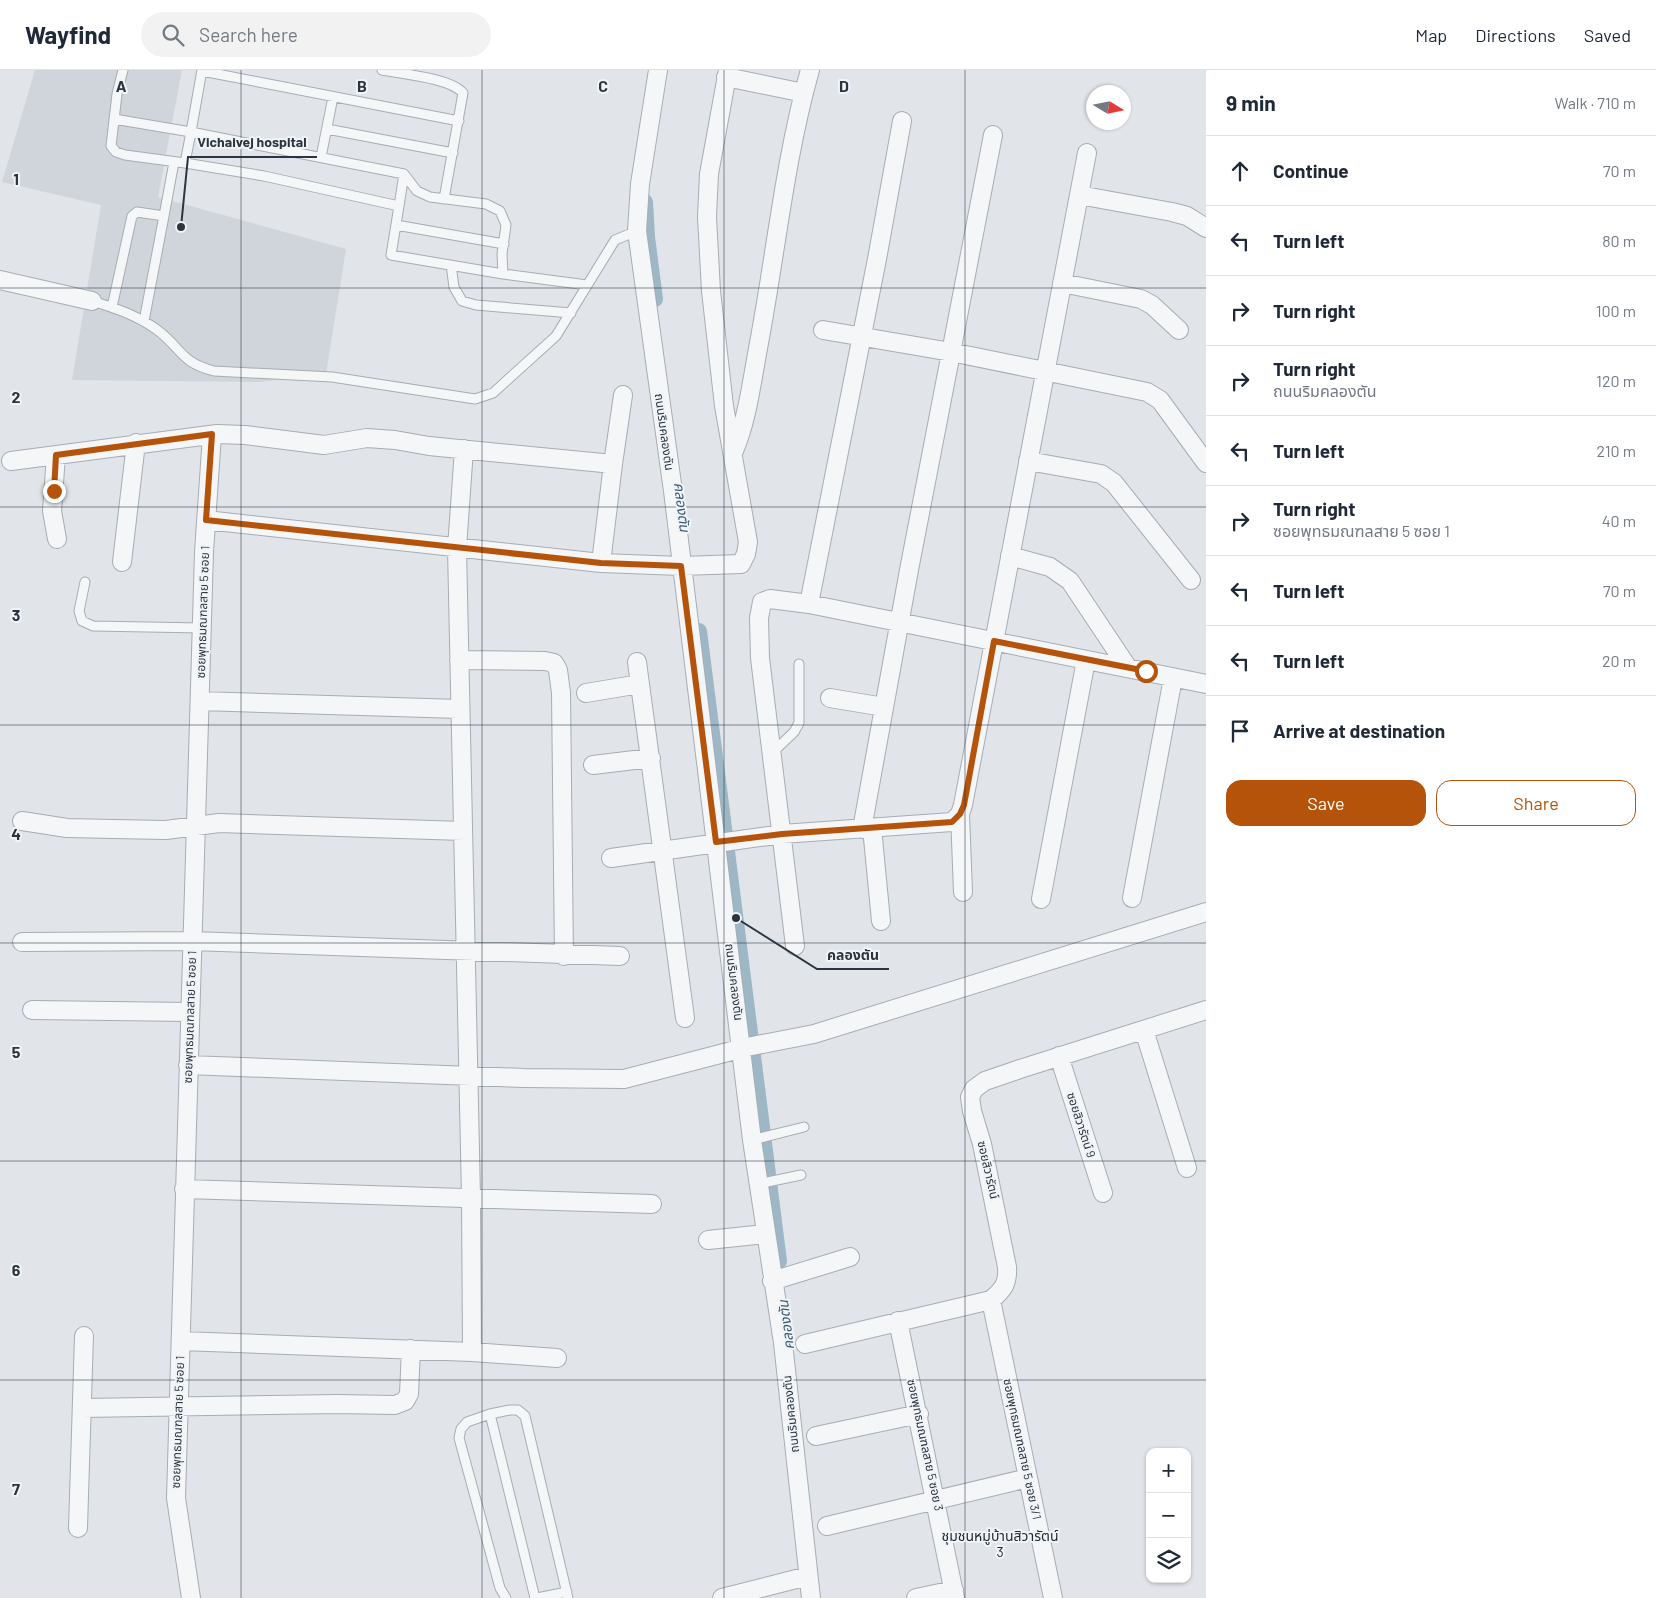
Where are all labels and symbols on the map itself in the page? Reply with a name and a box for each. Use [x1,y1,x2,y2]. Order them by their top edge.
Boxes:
text: A [116,76,127,95]
text: B [357,76,367,95]
text: C [598,76,608,95]
text: D [839,76,849,95]
north arrow [1086,85,1131,130]
callout: Vichaivej hospital [188,128,317,157]
text: Vichaivej hospital [197,133,307,150]
text: 1 [13,169,19,188]
text: 2 [12,387,21,406]
street label: ถนนริมคลองตัน [653,392,677,471]
route end [43,480,66,503]
water label: คลองตัน [671,481,694,534]
street label: ซอยพุทธมณฑลสาย 5 ซอย 1 [193,545,212,679]
text: 3 [12,605,20,624]
route start [1135,660,1158,683]
text: 4 [11,824,21,843]
callout: คลองตัน [817,940,889,969]
street label: ถนนริมคลองตัน [723,942,747,1021]
text: คลองตัน [827,946,879,963]
street label: ซอยพุทธมณฑลสาย 5 ซอย 1 [180,950,199,1084]
text: 5 [12,1042,21,1061]
street label: ซอยสิวารัตน์ 9 [1065,1090,1099,1159]
street label: ซอยสิวารัตน์ [975,1139,1002,1200]
text: 6 [12,1260,21,1279]
water label: คลองตัน [774,1298,797,1351]
street label: ซอยพุทธมณฑลสาย 5 ซอย 1 [168,1355,187,1489]
street label: ถนนริมคลองตัน [779,1375,801,1453]
street label: ซอยพุทธมณฑลสาย 5 ซอย 3/1 [1000,1377,1045,1521]
street label: ซอยพุทธมณฑลสาย 5 ซอย 3 [904,1378,947,1512]
text: 7 [12,1479,20,1498]
district label: ชุมชนหมู่บ้านสิวารัตน์ 3 [941,1527,1059,1560]

